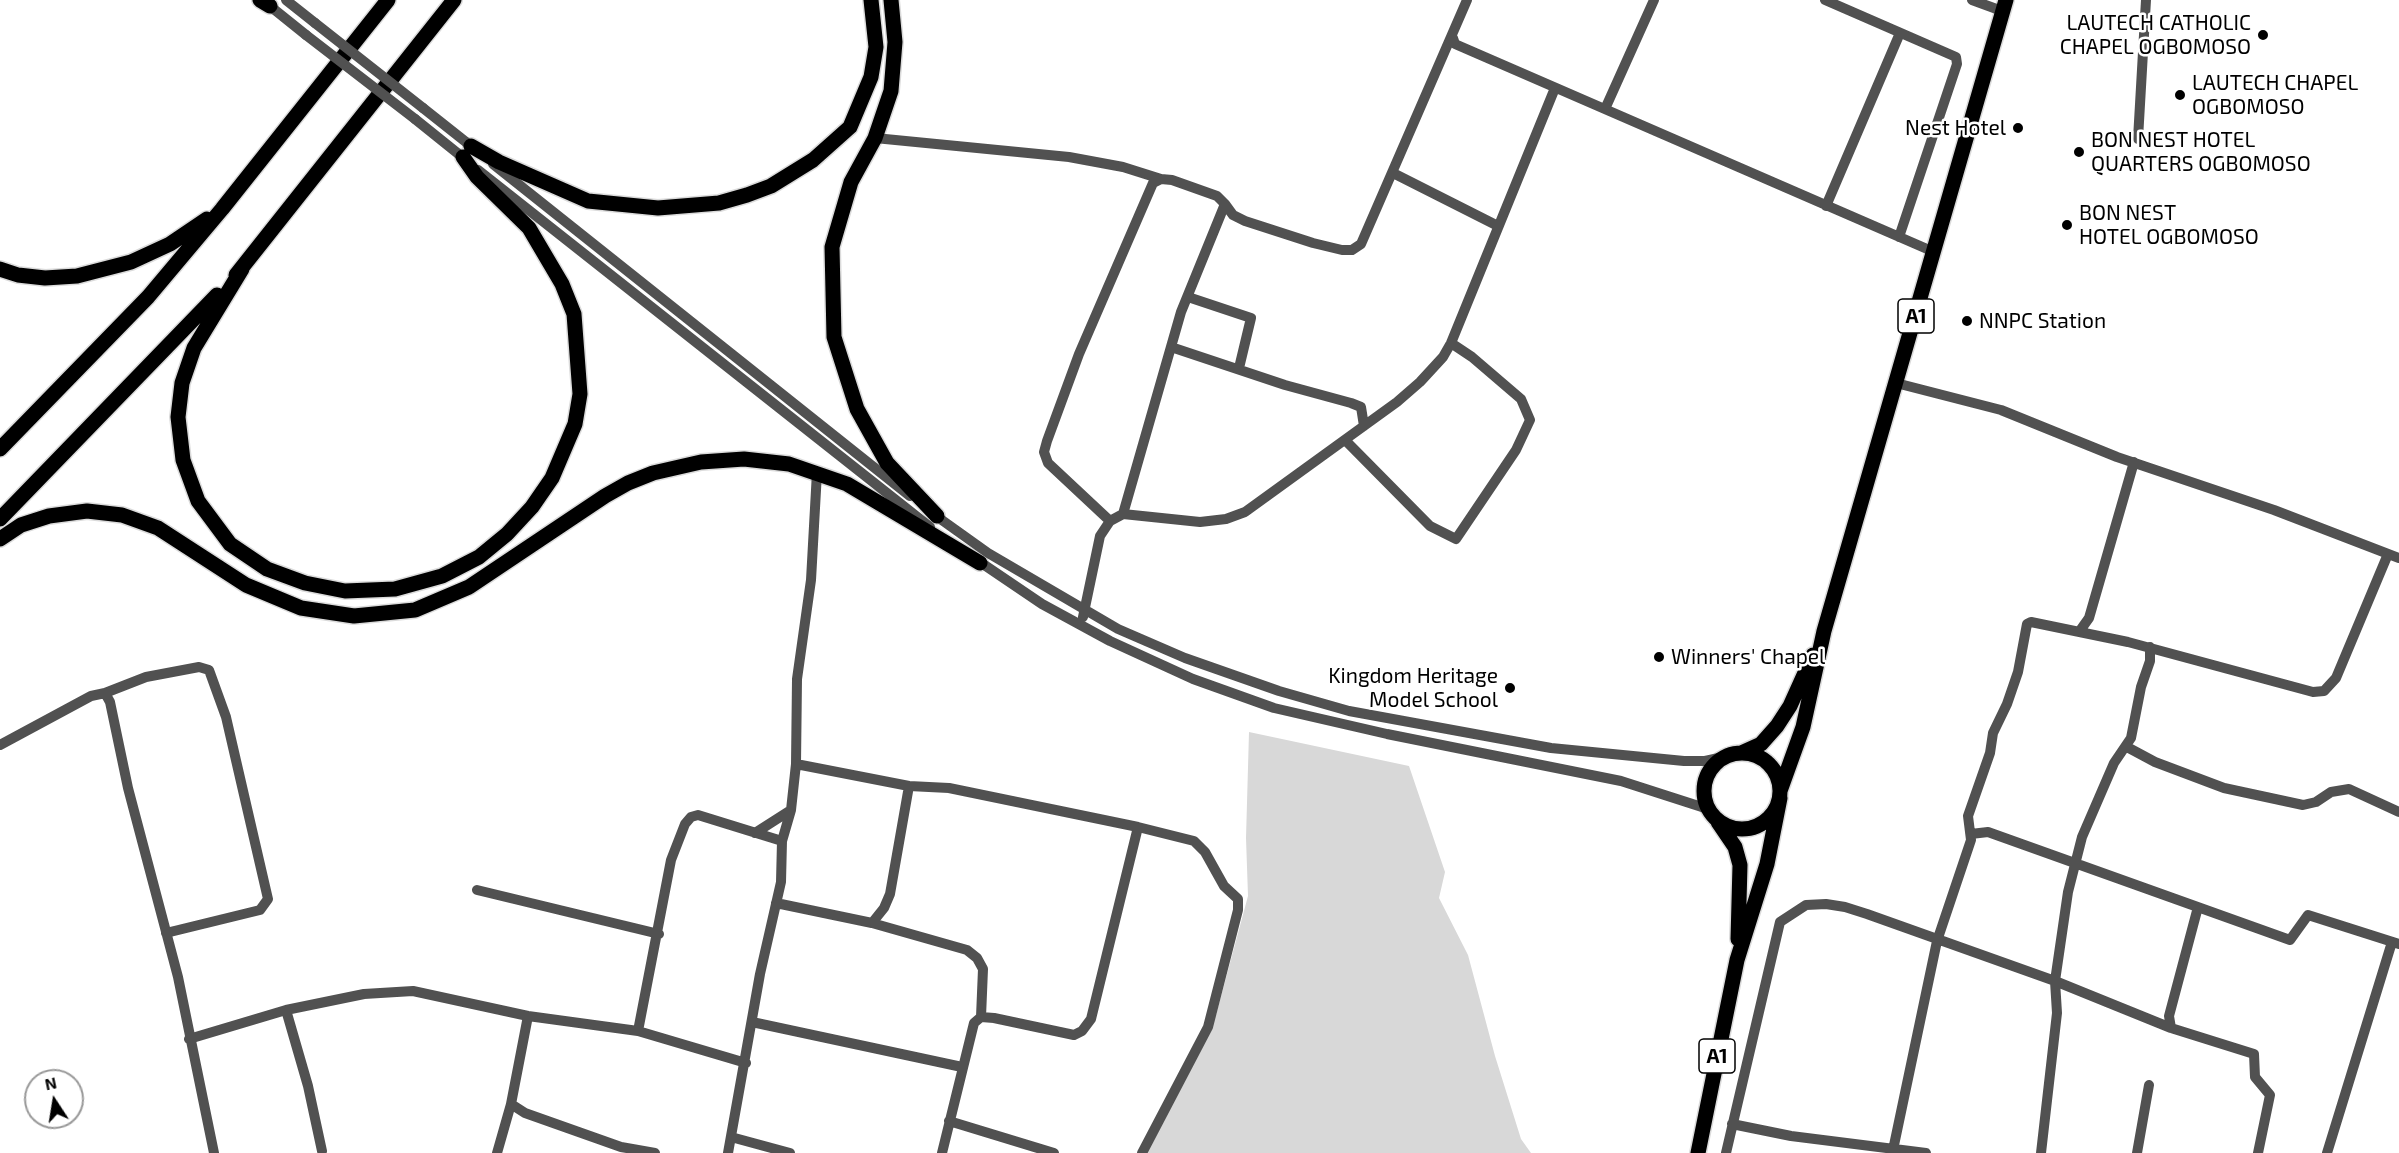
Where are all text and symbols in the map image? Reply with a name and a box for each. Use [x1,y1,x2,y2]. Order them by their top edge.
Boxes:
place label: LAUTECH CATHOLIC CHAPEL OGBOMOSO [2060,10,2251,60]
marker: LAUTECH CATHOLIC CHAPEL OGBOMOSO [2256,28,2270,42]
place label: LAUTECH CHAPEL OGBOMOSO [2192,70,2358,120]
marker: LAUTECH CHAPEL OGBOMOSO [2173,88,2187,102]
place label: Nest Hotel [1905,115,2006,141]
marker: Nest Hotel [2011,121,2025,135]
place label: BON NEST HOTEL QUARTERS OGBOMOSO [2091,127,2311,177]
marker: BON NEST HOTEL QUARTERS OGBOMOSO [2072,145,2086,159]
place label: BON NEST HOTEL OGBOMOSO [2079,200,2259,250]
marker: BON NEST HOTEL OGBOMOSO [2060,218,2074,232]
road number: A1 [1898,299,1934,333]
place label: NNPC Station [1979,308,2106,334]
marker: NNPC Station [1960,314,1974,328]
place label: Winners' Chapel [1671,644,1825,670]
marker: Winners' Chapel [1652,650,1666,664]
place label: Kingdom Heritage Model School [1328,663,1498,713]
marker: Kingdom Heritage Model School [1503,681,1517,695]
road number: A1 [1699,1039,1735,1073]
north arrow [24,1069,84,1129]
text: N [43,1072,58,1093]

